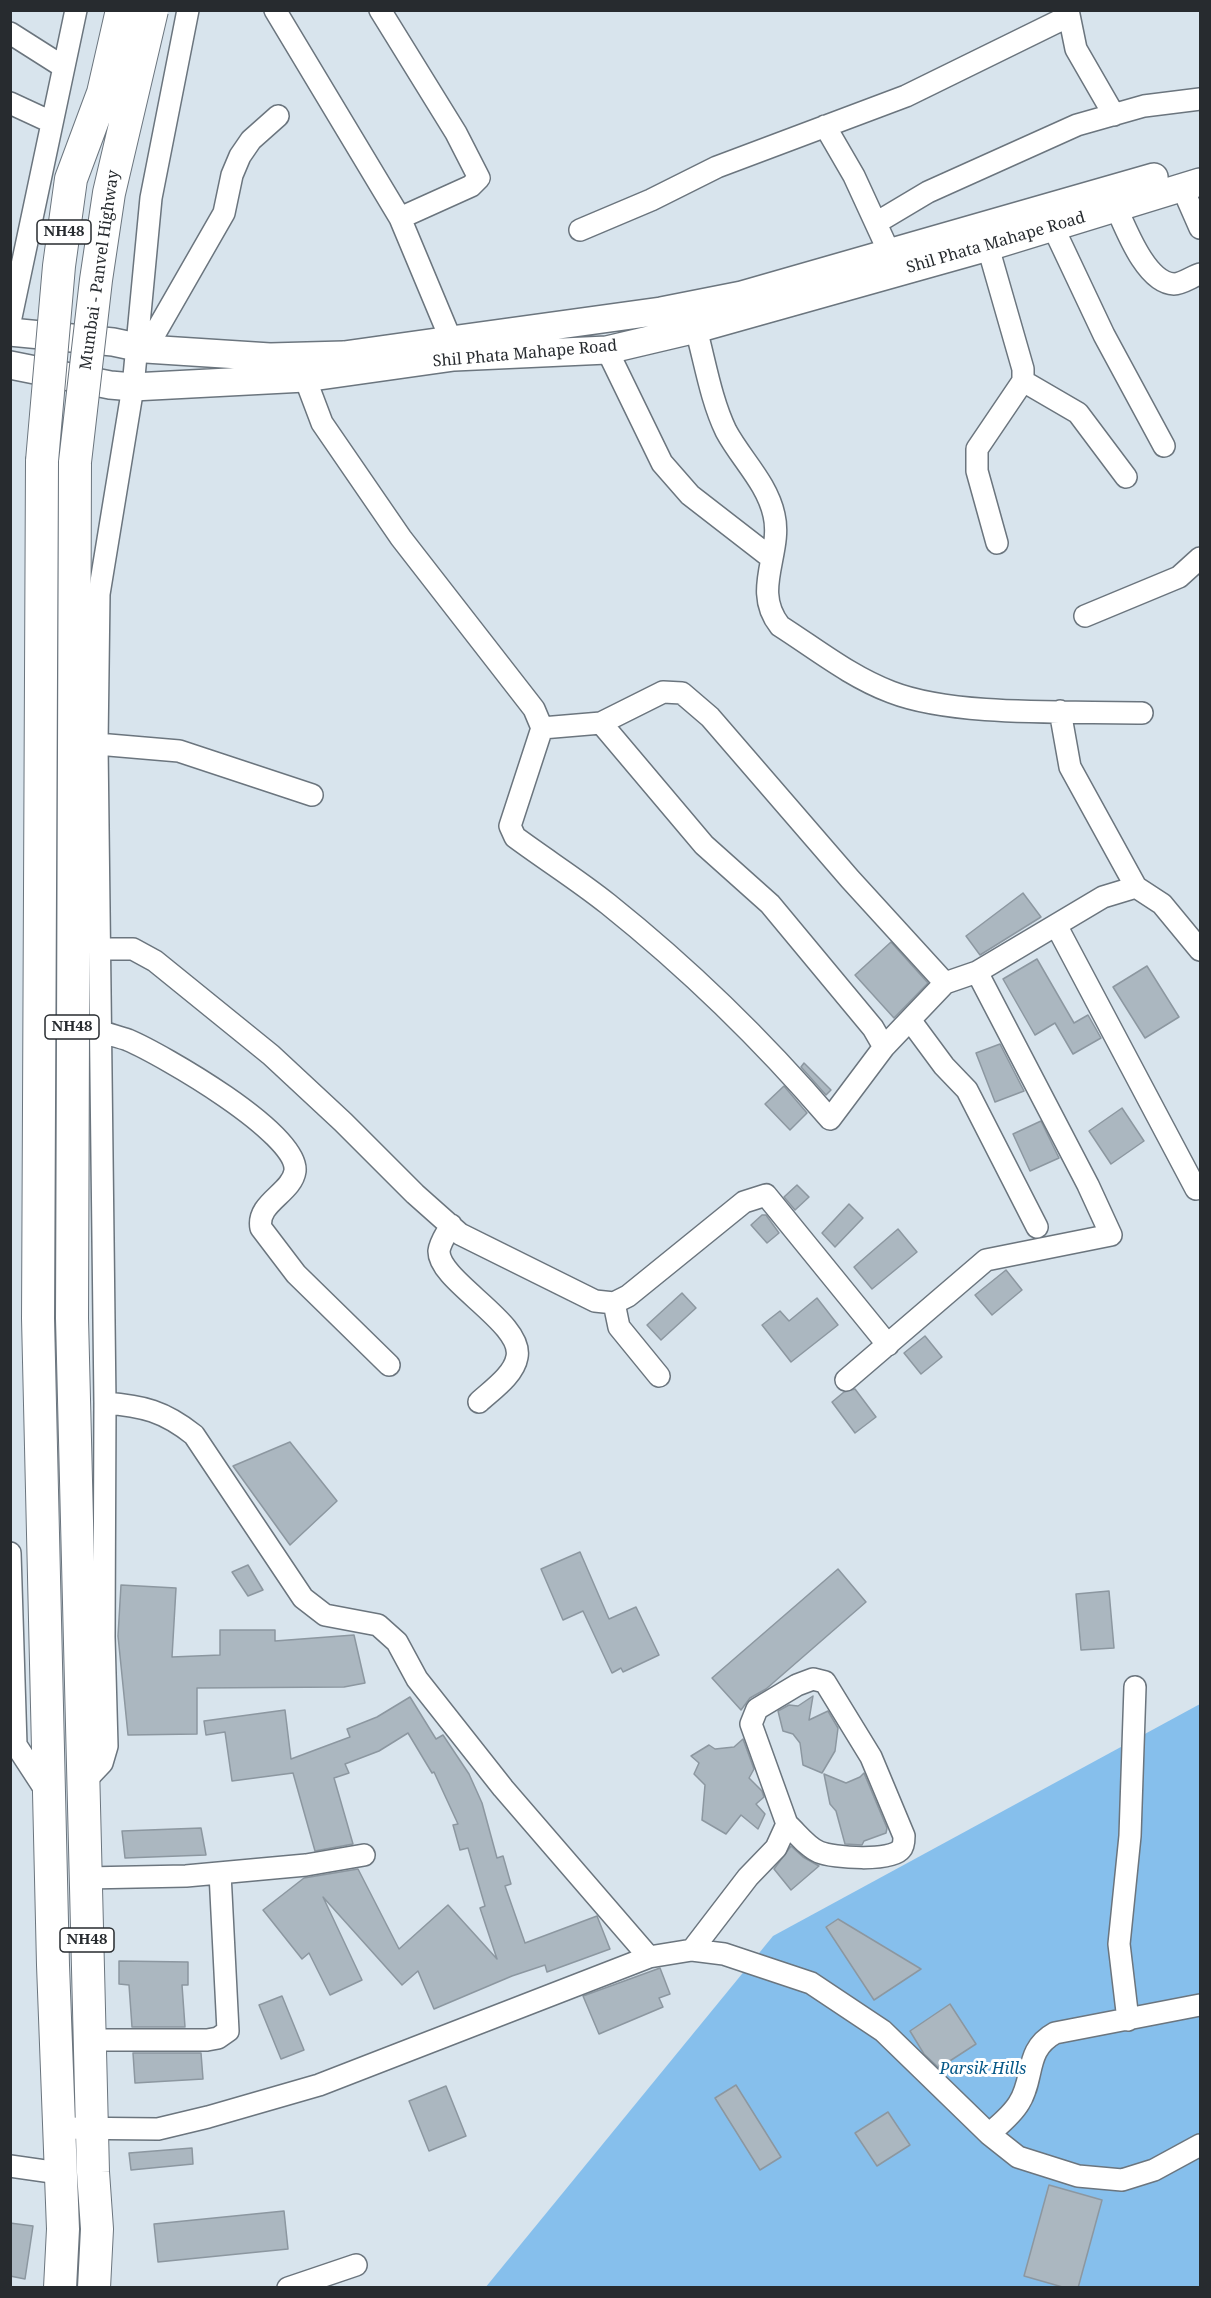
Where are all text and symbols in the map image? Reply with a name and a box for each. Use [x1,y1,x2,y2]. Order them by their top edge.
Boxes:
street label: Mumbai - Panvel Highway [76,169,124,371]
street label: Shil Phata Mahape Road [904,208,1088,278]
road number: NH48 [37,220,91,244]
street label: Shil Phata Mahape Road [432,336,618,372]
road number: NH48 [45,1015,99,1039]
road number: NH48 [60,1928,114,1952]
park label: Parsik Hills [940,2059,1026,2079]

